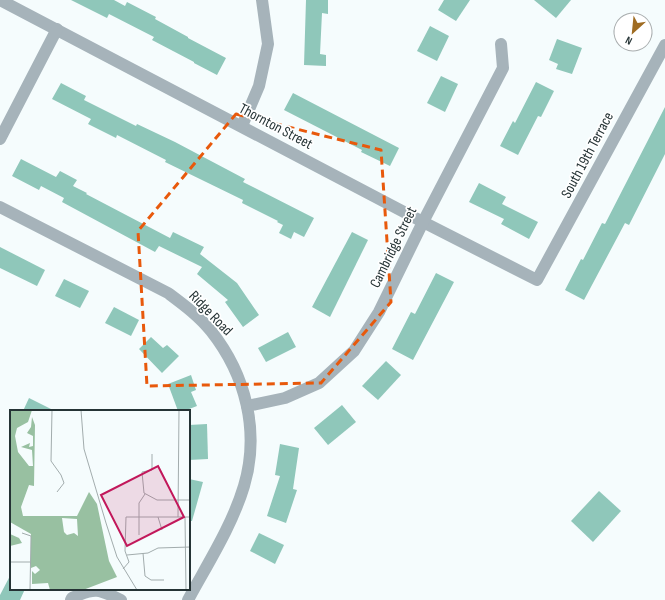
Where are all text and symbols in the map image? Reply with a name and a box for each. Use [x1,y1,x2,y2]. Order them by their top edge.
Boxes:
north arrow [613,12,653,52]
text: N [623,33,634,48]
street label: Thornton Street [236,99,316,154]
street label: South 19th Terrace [557,109,618,202]
street label: Cambridge Street [366,203,421,291]
street label: Ridge Road [185,287,237,340]
inset map [10,410,190,590]

